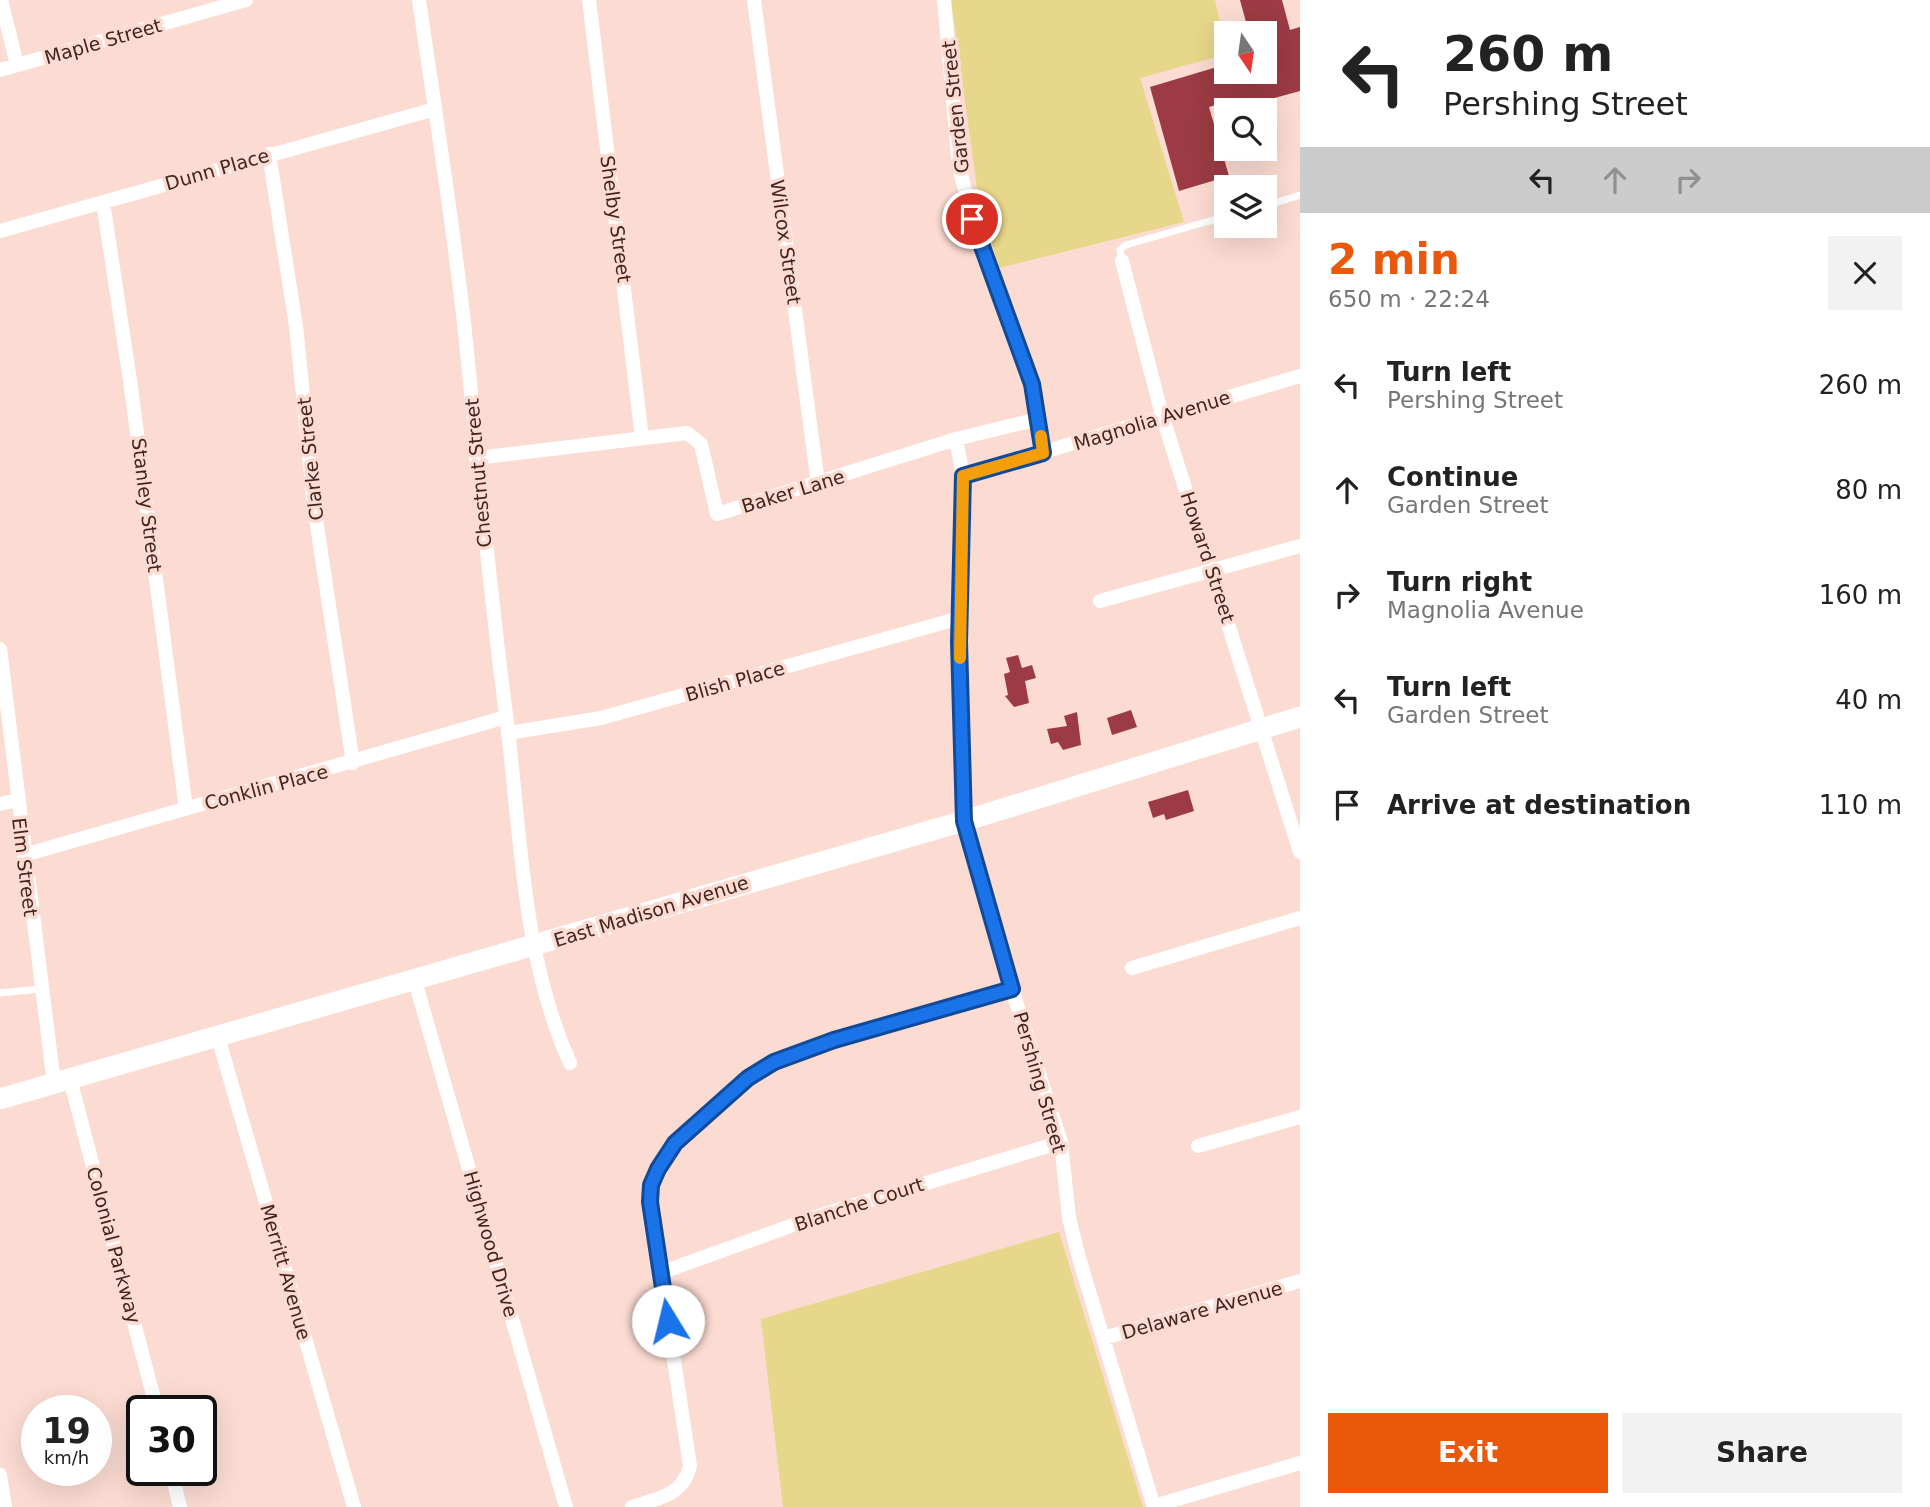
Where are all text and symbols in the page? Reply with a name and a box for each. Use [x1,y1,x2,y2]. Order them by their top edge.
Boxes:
street label: Maple Street [42,14,164,68]
north arrow [1214,21,1278,84]
map controls [1214,21,1277,238]
text: 260 m [1443,26,1613,83]
icon: left [1328,28,1419,119]
street label: Garden Street [937,40,973,174]
text: Pershing Street [1443,85,1688,123]
button: search [1214,98,1277,161]
street label: Dunn Place [162,144,272,194]
street label: Shelby Street [596,154,636,284]
icon: left [1523,161,1561,199]
icon: ahead [1596,161,1634,199]
icon: right [1669,161,1707,199]
button: layers [1214,175,1277,238]
street label: Wilcox Street [766,178,806,306]
pin [942,189,1002,249]
icon: arrive [953,200,991,238]
text: 2 min [1328,235,1460,284]
button: close [1828,236,1902,310]
text: 650 m · 22:24 [1328,286,1490,312]
text: Turn left [1387,357,1511,387]
icon: left [1328,366,1366,404]
text: 260 m [1819,370,1902,400]
street label: Magnolia Avenue [1071,386,1233,454]
text: Pershing Street [1387,387,1563,413]
street label: Clarke Street [293,396,327,522]
street label: Chestnut Street [461,397,495,549]
street label: Stanley Street [128,437,166,573]
text: Continue [1387,462,1518,492]
street label: Baker Lane [739,465,847,517]
icon: ahead [1328,471,1366,509]
text: 80 m [1835,475,1902,505]
street label: Howard Street [1176,489,1240,625]
text: Garden Street [1387,492,1549,518]
text: Turn right [1387,567,1532,597]
icon: right [1328,576,1366,614]
text: 160 m [1819,580,1902,610]
text: Magnolia Avenue [1387,597,1584,623]
street label: Blish Place [683,656,787,706]
text: Turn left [1387,672,1511,702]
icon: left [1328,681,1366,719]
text: 40 m [1835,685,1902,715]
text: Garden Street [1387,702,1549,728]
street label: Conklin Place [202,760,330,814]
icon: arrive [1328,786,1366,824]
text: Arrive at destination [1387,790,1691,820]
text: 110 m [1819,790,1902,820]
street label: Elm Street [8,816,42,918]
street label: East Madison Avenue [551,871,751,951]
street label: Pershing Street [1009,1009,1071,1155]
street label: Colonial Parkway [82,1164,146,1326]
street label: Highwood Drive [460,1168,522,1320]
street label: Blanche Court [792,1173,926,1235]
street label: Merritt Avenue [256,1202,316,1342]
street label: Delaware Avenue [1119,1277,1285,1343]
position arrow [631,1284,705,1358]
speed limit sign: 30 [126,1395,217,1486]
text: 19 [42,1411,91,1451]
button: Exit [1328,1413,1608,1493]
button: Share [1622,1413,1902,1493]
text: km/h [44,1447,89,1468]

